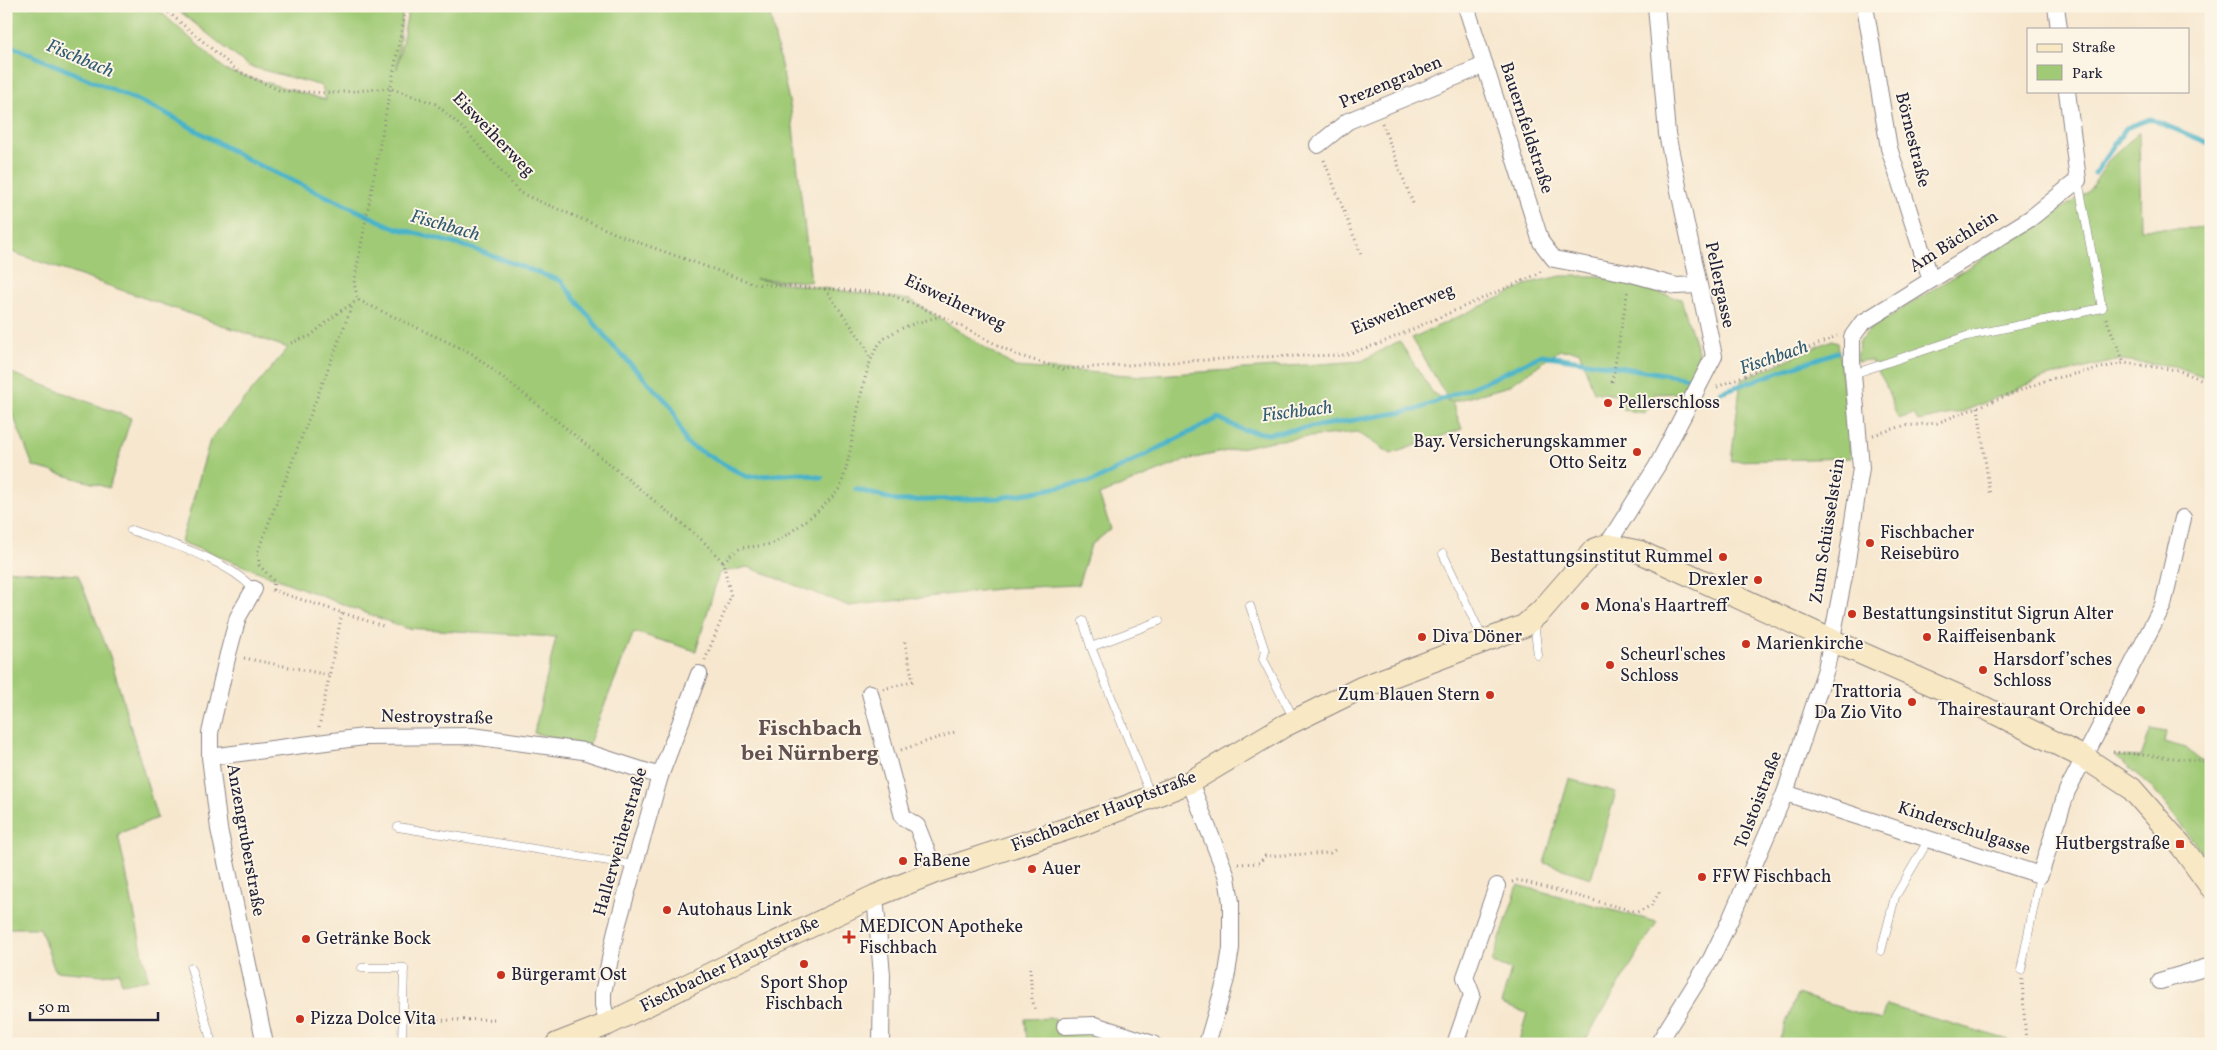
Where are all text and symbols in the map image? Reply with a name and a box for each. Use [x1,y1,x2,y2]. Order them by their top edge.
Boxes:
legend [2027,28,2190,92]
water label: Fischbach [42,33,118,85]
text: Straße [2072,38,2115,59]
street label: Prezengraben [1336,50,1447,116]
street label: Bauernfeldstraße [1493,59,1559,197]
text: Park [2072,64,2103,85]
street label: Eisweiherweg [446,87,540,183]
street label: Börnestraße [1888,90,1936,190]
water label: Fischbach [407,204,483,248]
street label: Am Bächlein [1905,205,2004,279]
street label: Pellergasse [1698,240,1740,330]
street label: Eisweiherweg [900,269,1010,337]
street label: Eisweiherweg [1348,278,1458,342]
water label: Fischbach [1736,334,1812,382]
place label: Pellerschloss [1618,391,1720,416]
water label: Fischbach [1260,395,1334,429]
marker: Pellerschloss [1602,397,1614,409]
place label: Bay. Versicherungskammer Otto Seitz [1413,430,1627,476]
marker: Bay. Versicherungskammer Otto Seitz [1631,446,1643,458]
street label: Zum Schüsselstein [1804,456,1852,606]
place label: Fischbacher Reisebüro [1880,521,1975,567]
marker: Fischbacher Reisebüro [1864,537,1876,549]
place label: Bestattungsinstitut Rummel [1490,545,1713,570]
marker: Bestattungsinstitut Rummel [1717,551,1729,563]
place label: Drexler [1688,568,1748,593]
marker: Drexler [1752,574,1764,586]
place label: Mona's Haartreff [1595,594,1730,619]
marker: Mona's Haartreff [1579,600,1591,612]
place label: Bestattungsinstitut Sigrun Alter [1862,602,2114,627]
marker: Bestattungsinstitut Sigrun Alter [1846,608,1858,620]
place label: Diva Döner [1432,625,1523,650]
place label: Raiffeisenbank [1937,625,2056,650]
marker: Diva Döner [1416,631,1428,643]
marker: Raiffeisenbank [1921,631,1933,643]
place label: Marienkirche [1756,632,1864,657]
marker: Marienkirche [1740,638,1752,650]
place label: Scheurl'sches Schloss [1620,643,1726,689]
place label: Harsdorf’sches Schloss [1993,648,2112,694]
marker: Scheurl'sches Schloss [1604,659,1616,671]
marker: Harsdorf’sches Schloss [1977,664,1989,676]
place label: Trattoria Da Zio Vito [1814,680,1902,726]
place label: Zum Blauen Stern [1337,683,1480,708]
marker: Zum Blauen Stern [1484,689,1496,701]
marker: Trattoria Da Zio Vito [1906,696,1918,708]
place label: Thairestaurant Orchidee [1938,698,2131,723]
marker: Thairestaurant Orchidee [2135,704,2147,716]
street label: Nestroystraße [381,705,493,731]
district label: Fischbach bei Nürnberg [741,714,879,770]
street label: Tolstoistraße [1729,748,1789,852]
street label: Anzengruberstraße [219,762,271,918]
street label: Hallerweiherstraße [588,765,654,919]
street label: Fischbacher Hauptstraße [1008,765,1200,859]
street label: Kinderschulgasse [1894,796,2034,862]
place label: Hutbergstraße [2055,832,2170,857]
marker: Hutbergstraße [2174,838,2186,850]
place label: FaBene [913,849,970,874]
marker: FaBene [897,855,909,867]
place label: Auer [1042,857,1081,882]
marker: Auer [1026,863,1038,875]
place label: FFW Fischbach [1712,865,1832,890]
marker: FFW Fischbach [1696,871,1708,883]
place label: Autohaus Link [677,898,792,923]
marker: Autohaus Link [661,904,673,916]
street label: Fischbacher Hauptstraße [636,911,824,1019]
place label: MEDICON Apotheke Fischbach [859,915,1023,961]
place label: Getränke Bock [316,927,431,952]
marker: MEDICON Apotheke Fischbach [843,931,855,943]
marker: Getränke Bock [300,933,312,945]
marker: Sport Shop Fischbach [798,958,810,970]
place label: Bürgeramt Ost [511,963,627,988]
marker: Bürgeramt Ost [495,969,507,981]
place label: Sport Shop Fischbach [760,971,848,1017]
scale bar [30,990,158,1022]
text: 50 m [38,998,70,1019]
place label: Pizza Dolce Vita [310,1007,436,1032]
marker: Pizza Dolce Vita [294,1013,306,1025]

